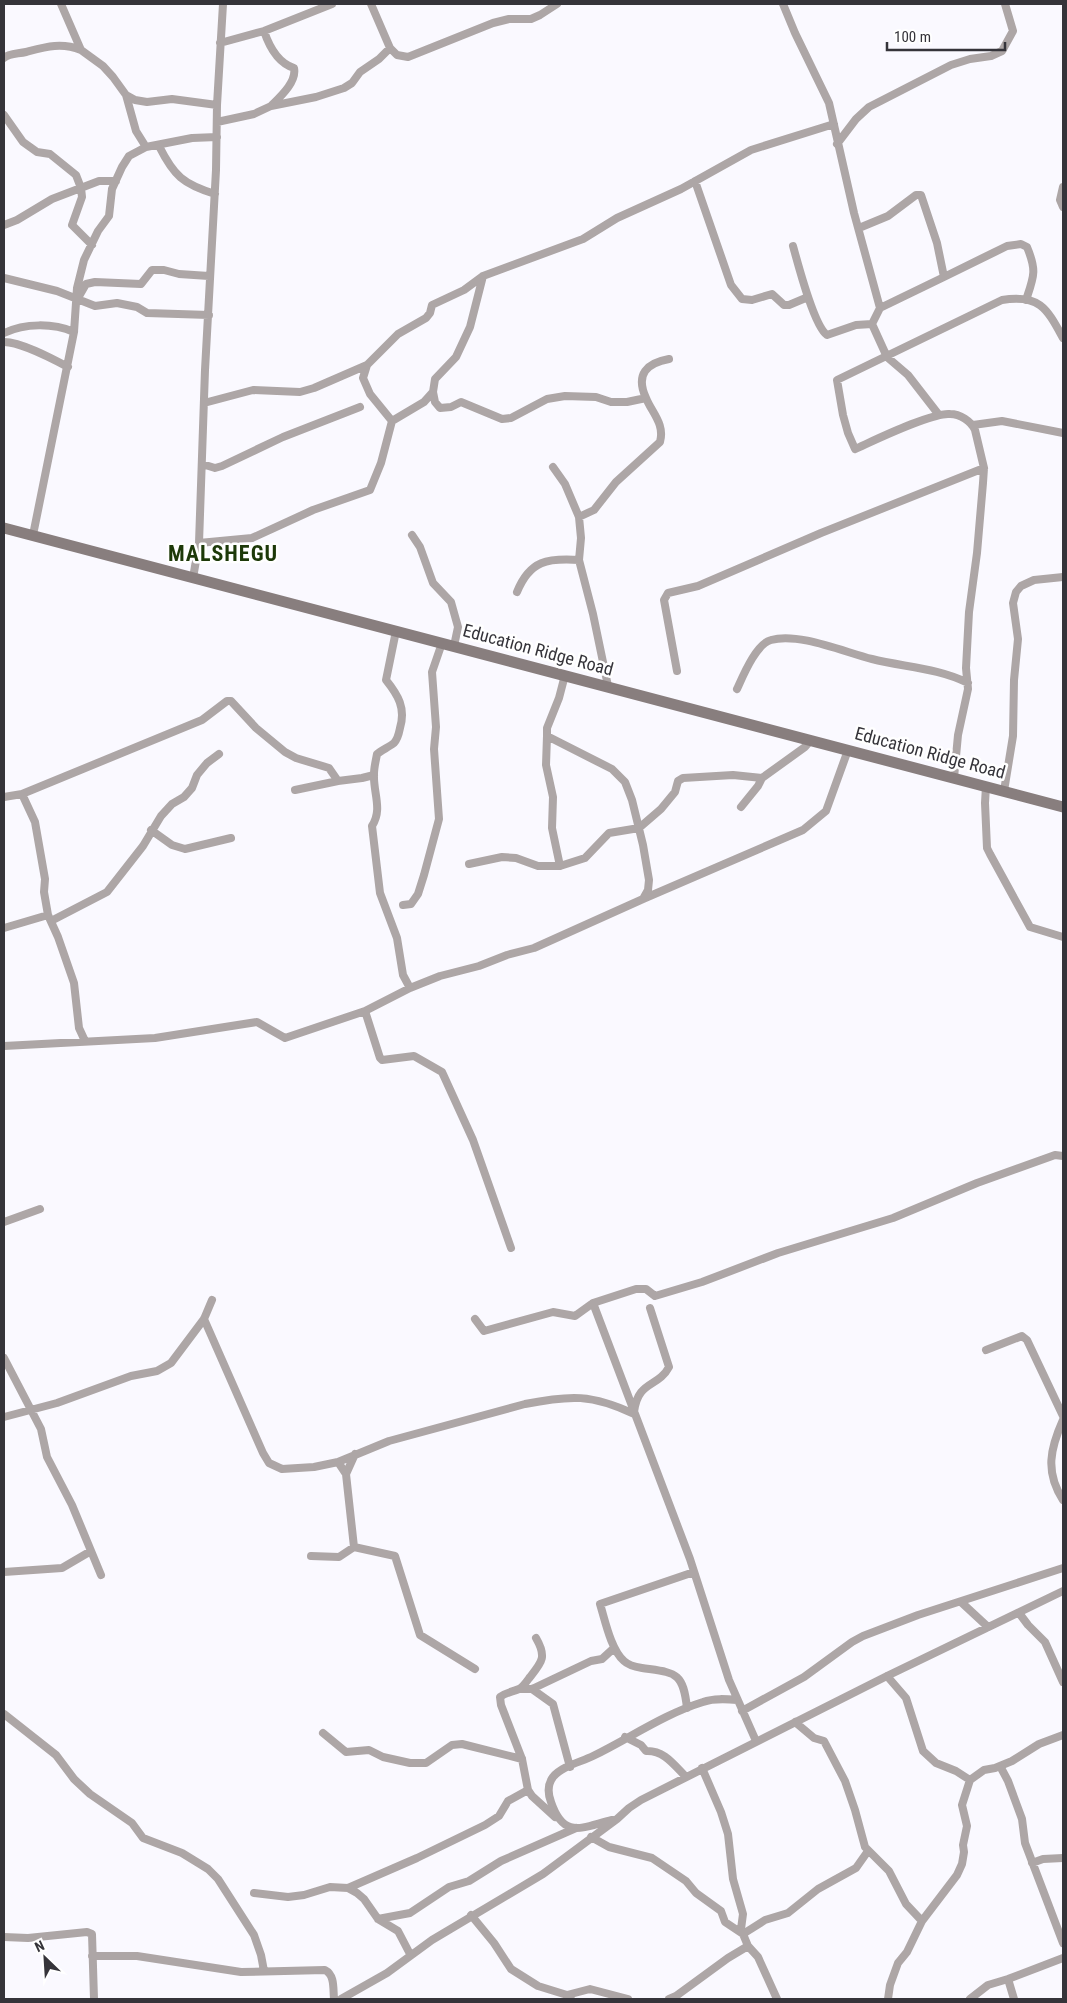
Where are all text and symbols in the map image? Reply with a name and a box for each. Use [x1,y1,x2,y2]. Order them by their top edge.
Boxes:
scale bar [887,20,1004,52]
text: 100 m [894,28,931,46]
district label: MALSHEGU [168,541,278,566]
street label: Education Ridge Road [461,619,616,680]
street label: Education Ridge Road [853,722,1008,783]
north arrow [20,1933,70,1983]
text: N [32,1937,47,1955]

